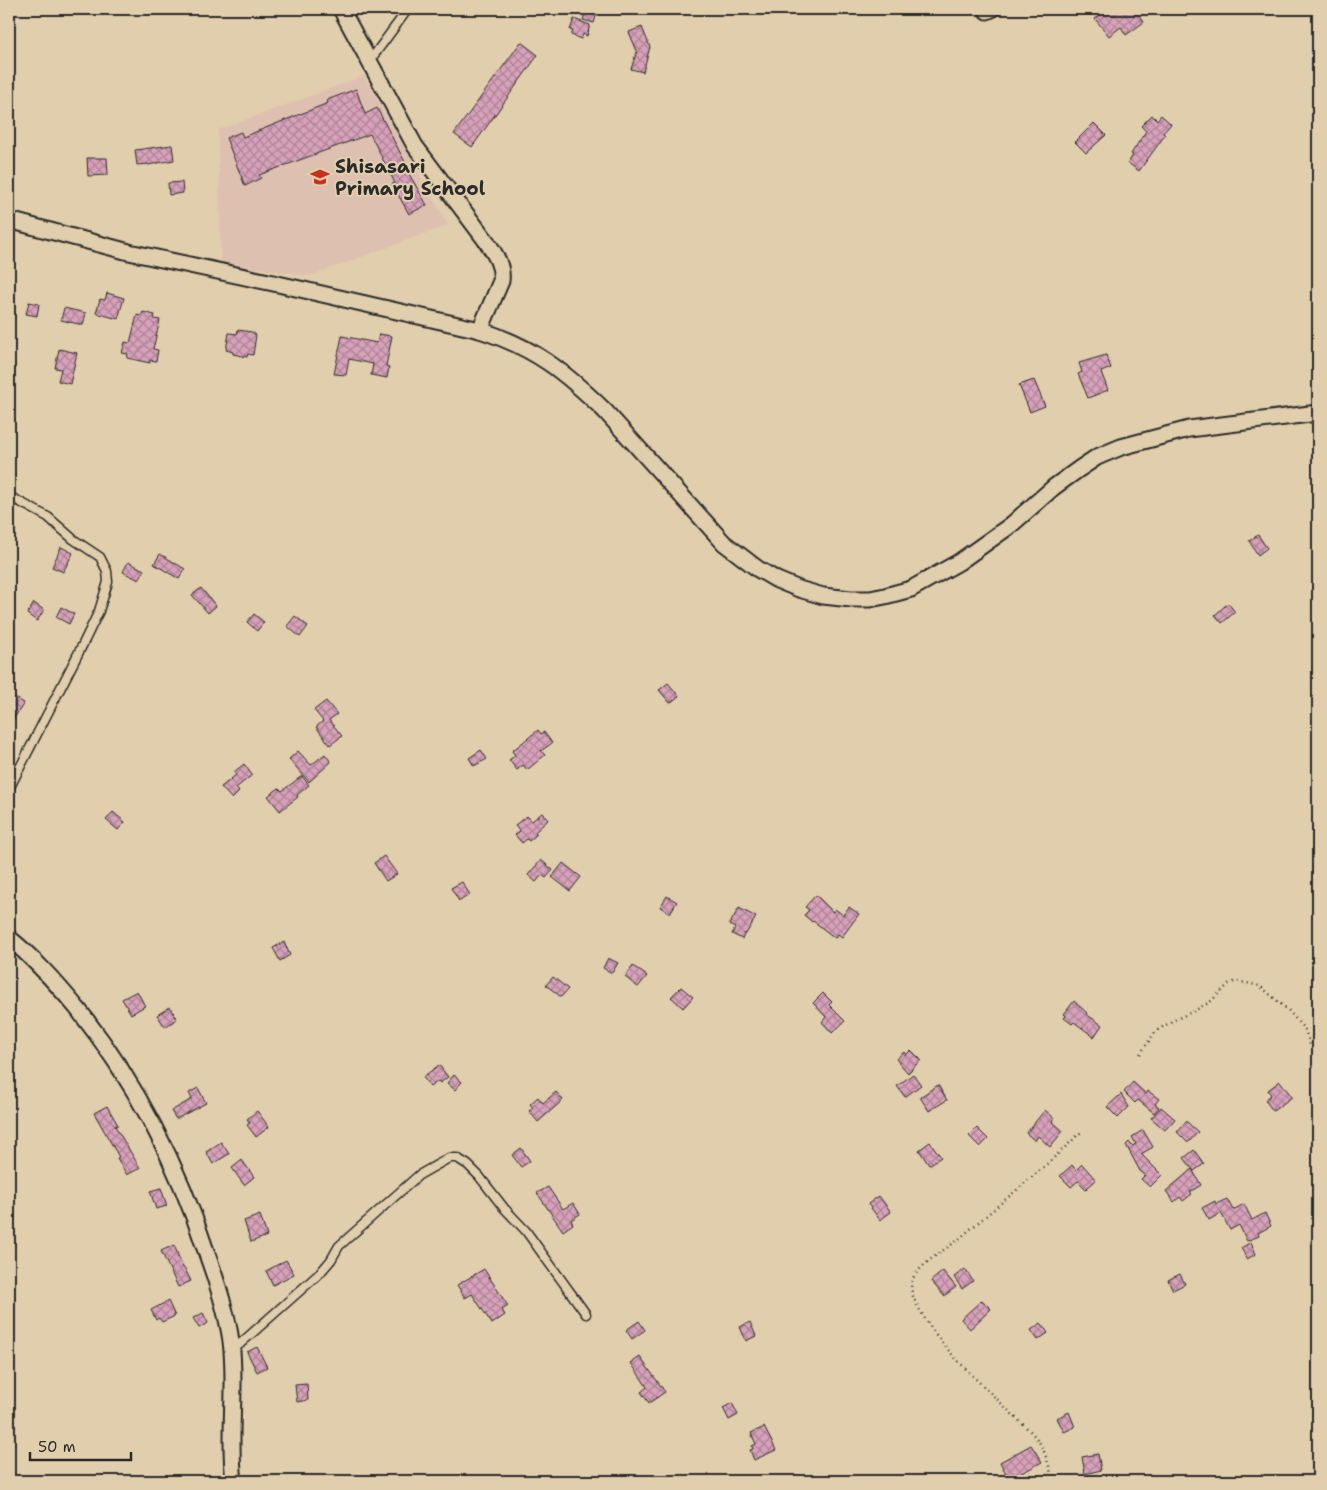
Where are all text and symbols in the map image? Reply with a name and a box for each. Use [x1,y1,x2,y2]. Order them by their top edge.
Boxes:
place label: Shisasari Primary School [335,154,486,201]
school or university icon: Shisasari Primary School [309,166,331,188]
scale bar [30,1430,131,1462]
text: 50 m [38,1437,76,1457]

